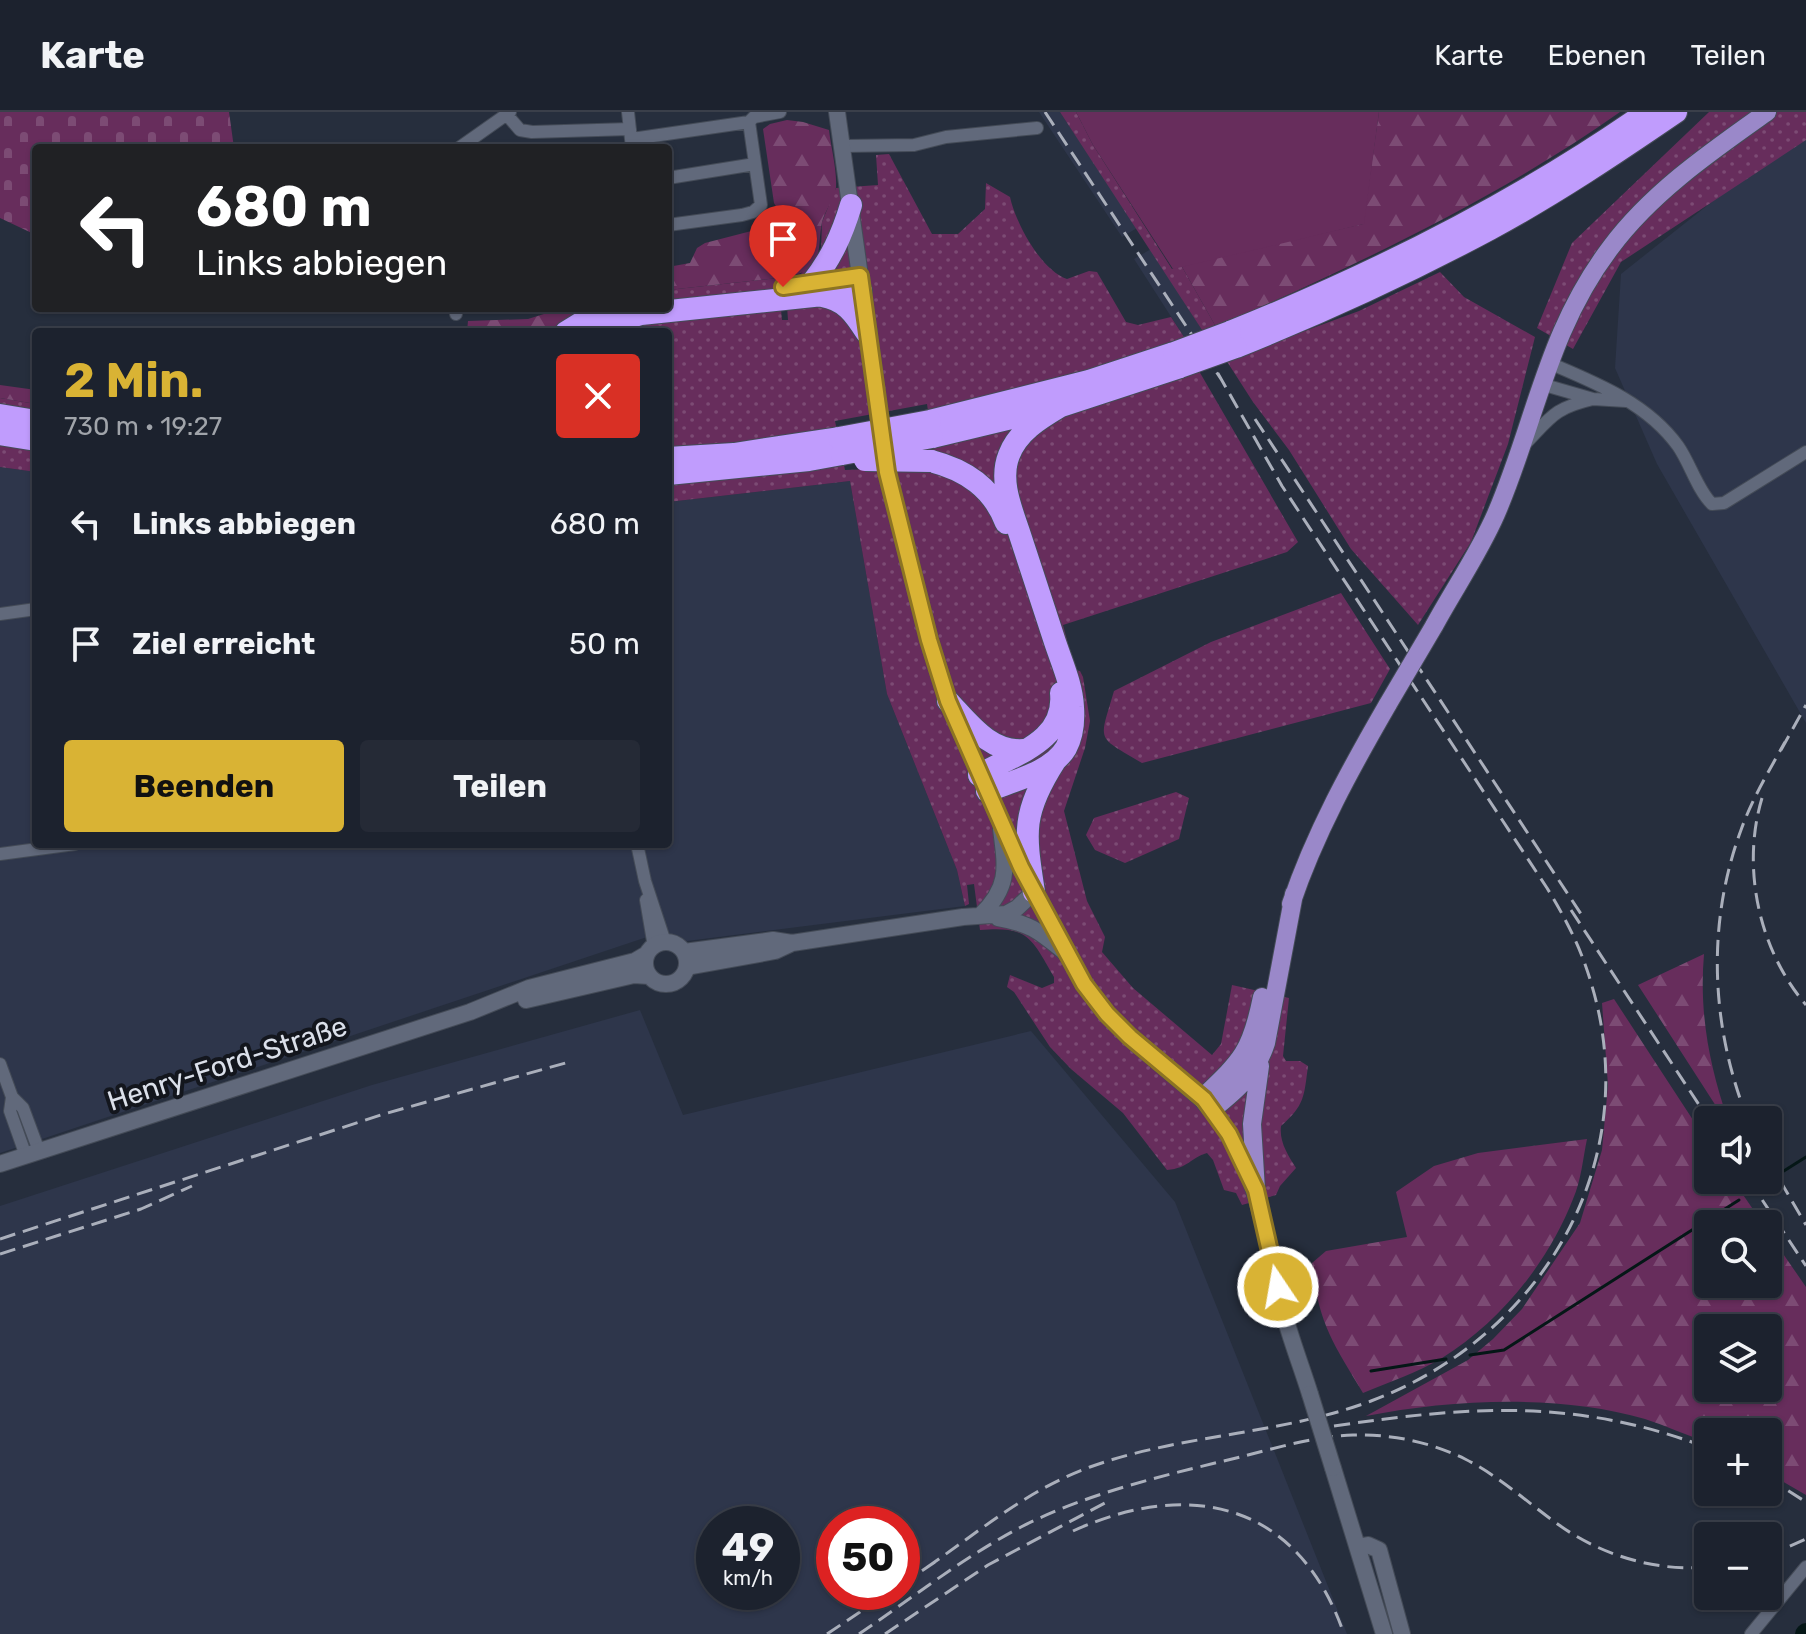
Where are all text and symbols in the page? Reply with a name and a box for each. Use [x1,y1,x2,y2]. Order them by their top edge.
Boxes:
text: Karte [40,32,145,78]
text: Karte [1434,39,1504,72]
text: Ebenen [1548,39,1647,72]
text: Teilen [1691,39,1766,72]
text: 680 m [196,174,372,240]
icon: left [64,176,168,280]
pin [749,205,817,287]
icon: arrive [761,217,805,261]
text: Links abbiegen [196,241,447,284]
text: 2 Min. [64,352,203,409]
button: close [556,354,640,438]
text: 730 m · 19:27 [64,411,222,442]
icon: left [64,502,108,546]
text: Links abbiegen [132,506,356,542]
text: 680 m [550,506,640,542]
icon: arrive [64,622,108,666]
text: Ziel erreicht [132,626,315,662]
text: 50 m [569,626,640,662]
button: Beenden [64,740,344,832]
button: Teilen [360,740,640,832]
street label: Henry-Ford-Straße [103,1009,351,1118]
map controls [1694,1106,1782,1610]
button: sound [1694,1106,1782,1194]
button: search [1694,1210,1782,1298]
position arrow [1236,1245,1320,1329]
button: layers [1694,1314,1782,1402]
button: + [1694,1418,1782,1506]
speed limit sign: 50 [816,1506,920,1610]
button: − [1694,1522,1782,1610]
text: 49 [722,1524,774,1571]
text: km/h [723,1566,773,1590]

